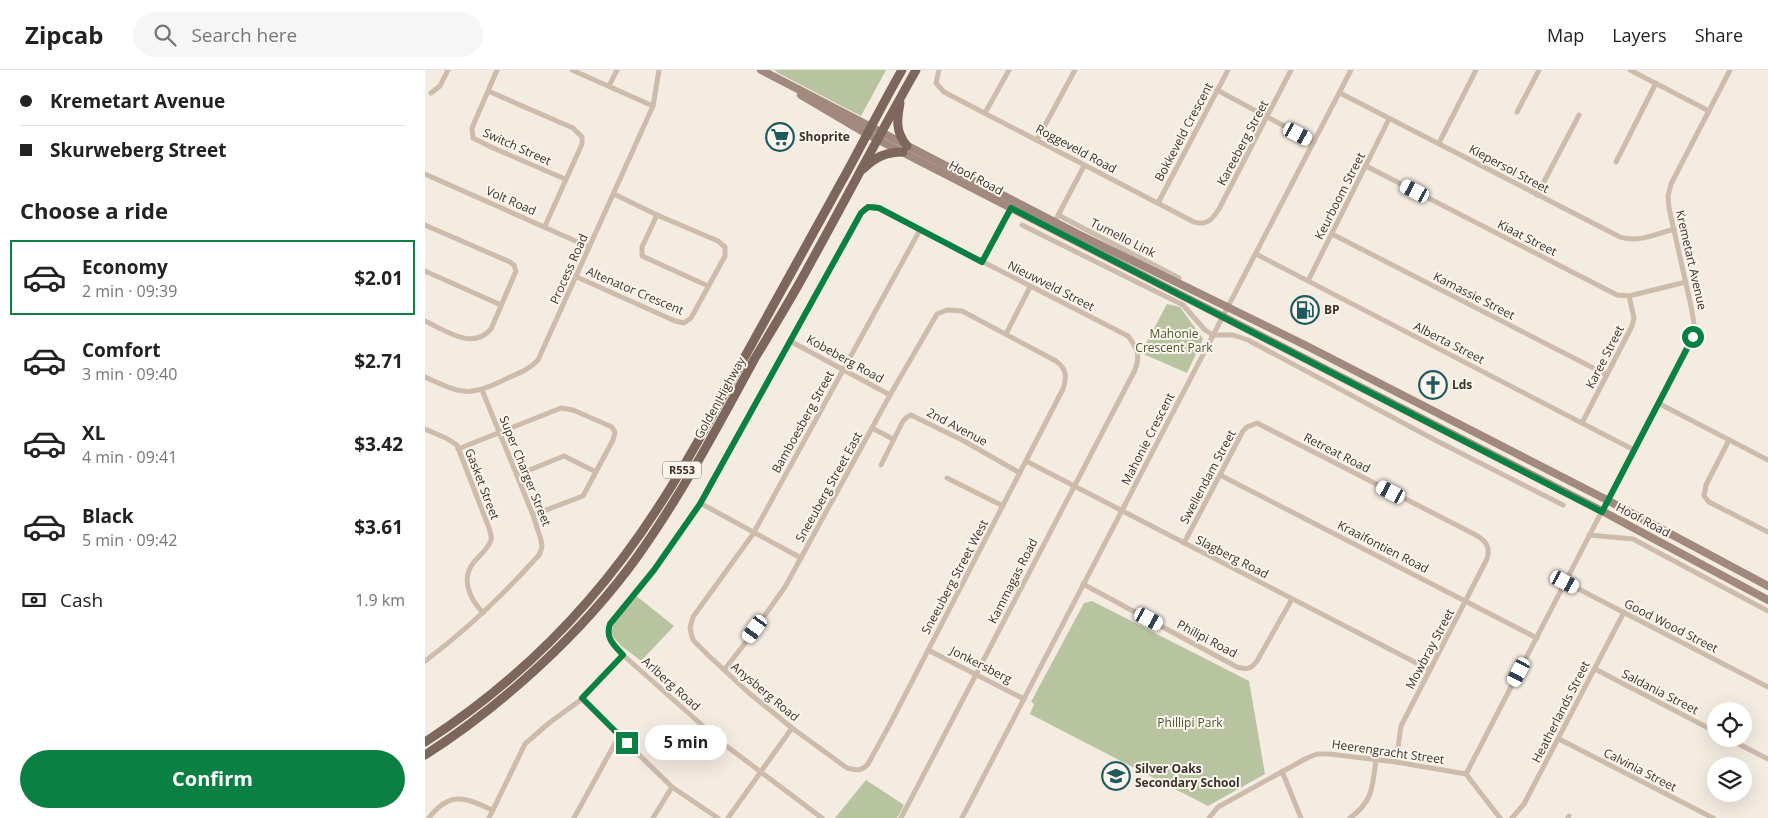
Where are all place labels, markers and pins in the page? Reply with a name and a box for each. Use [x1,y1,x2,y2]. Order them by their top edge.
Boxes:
supermarket icon: Shoprite [765,122,795,152]
place label: Shoprite [799,128,850,145]
fuel station icon: BP [1290,295,1320,325]
place label: BP [1324,301,1340,318]
church icon: Lds [1418,370,1448,400]
place label: Lds [1452,376,1472,393]
place label: Silver Oaks Secondary School [1135,760,1240,791]
school or university icon: Silver Oaks Secondary School [1101,761,1131,791]

